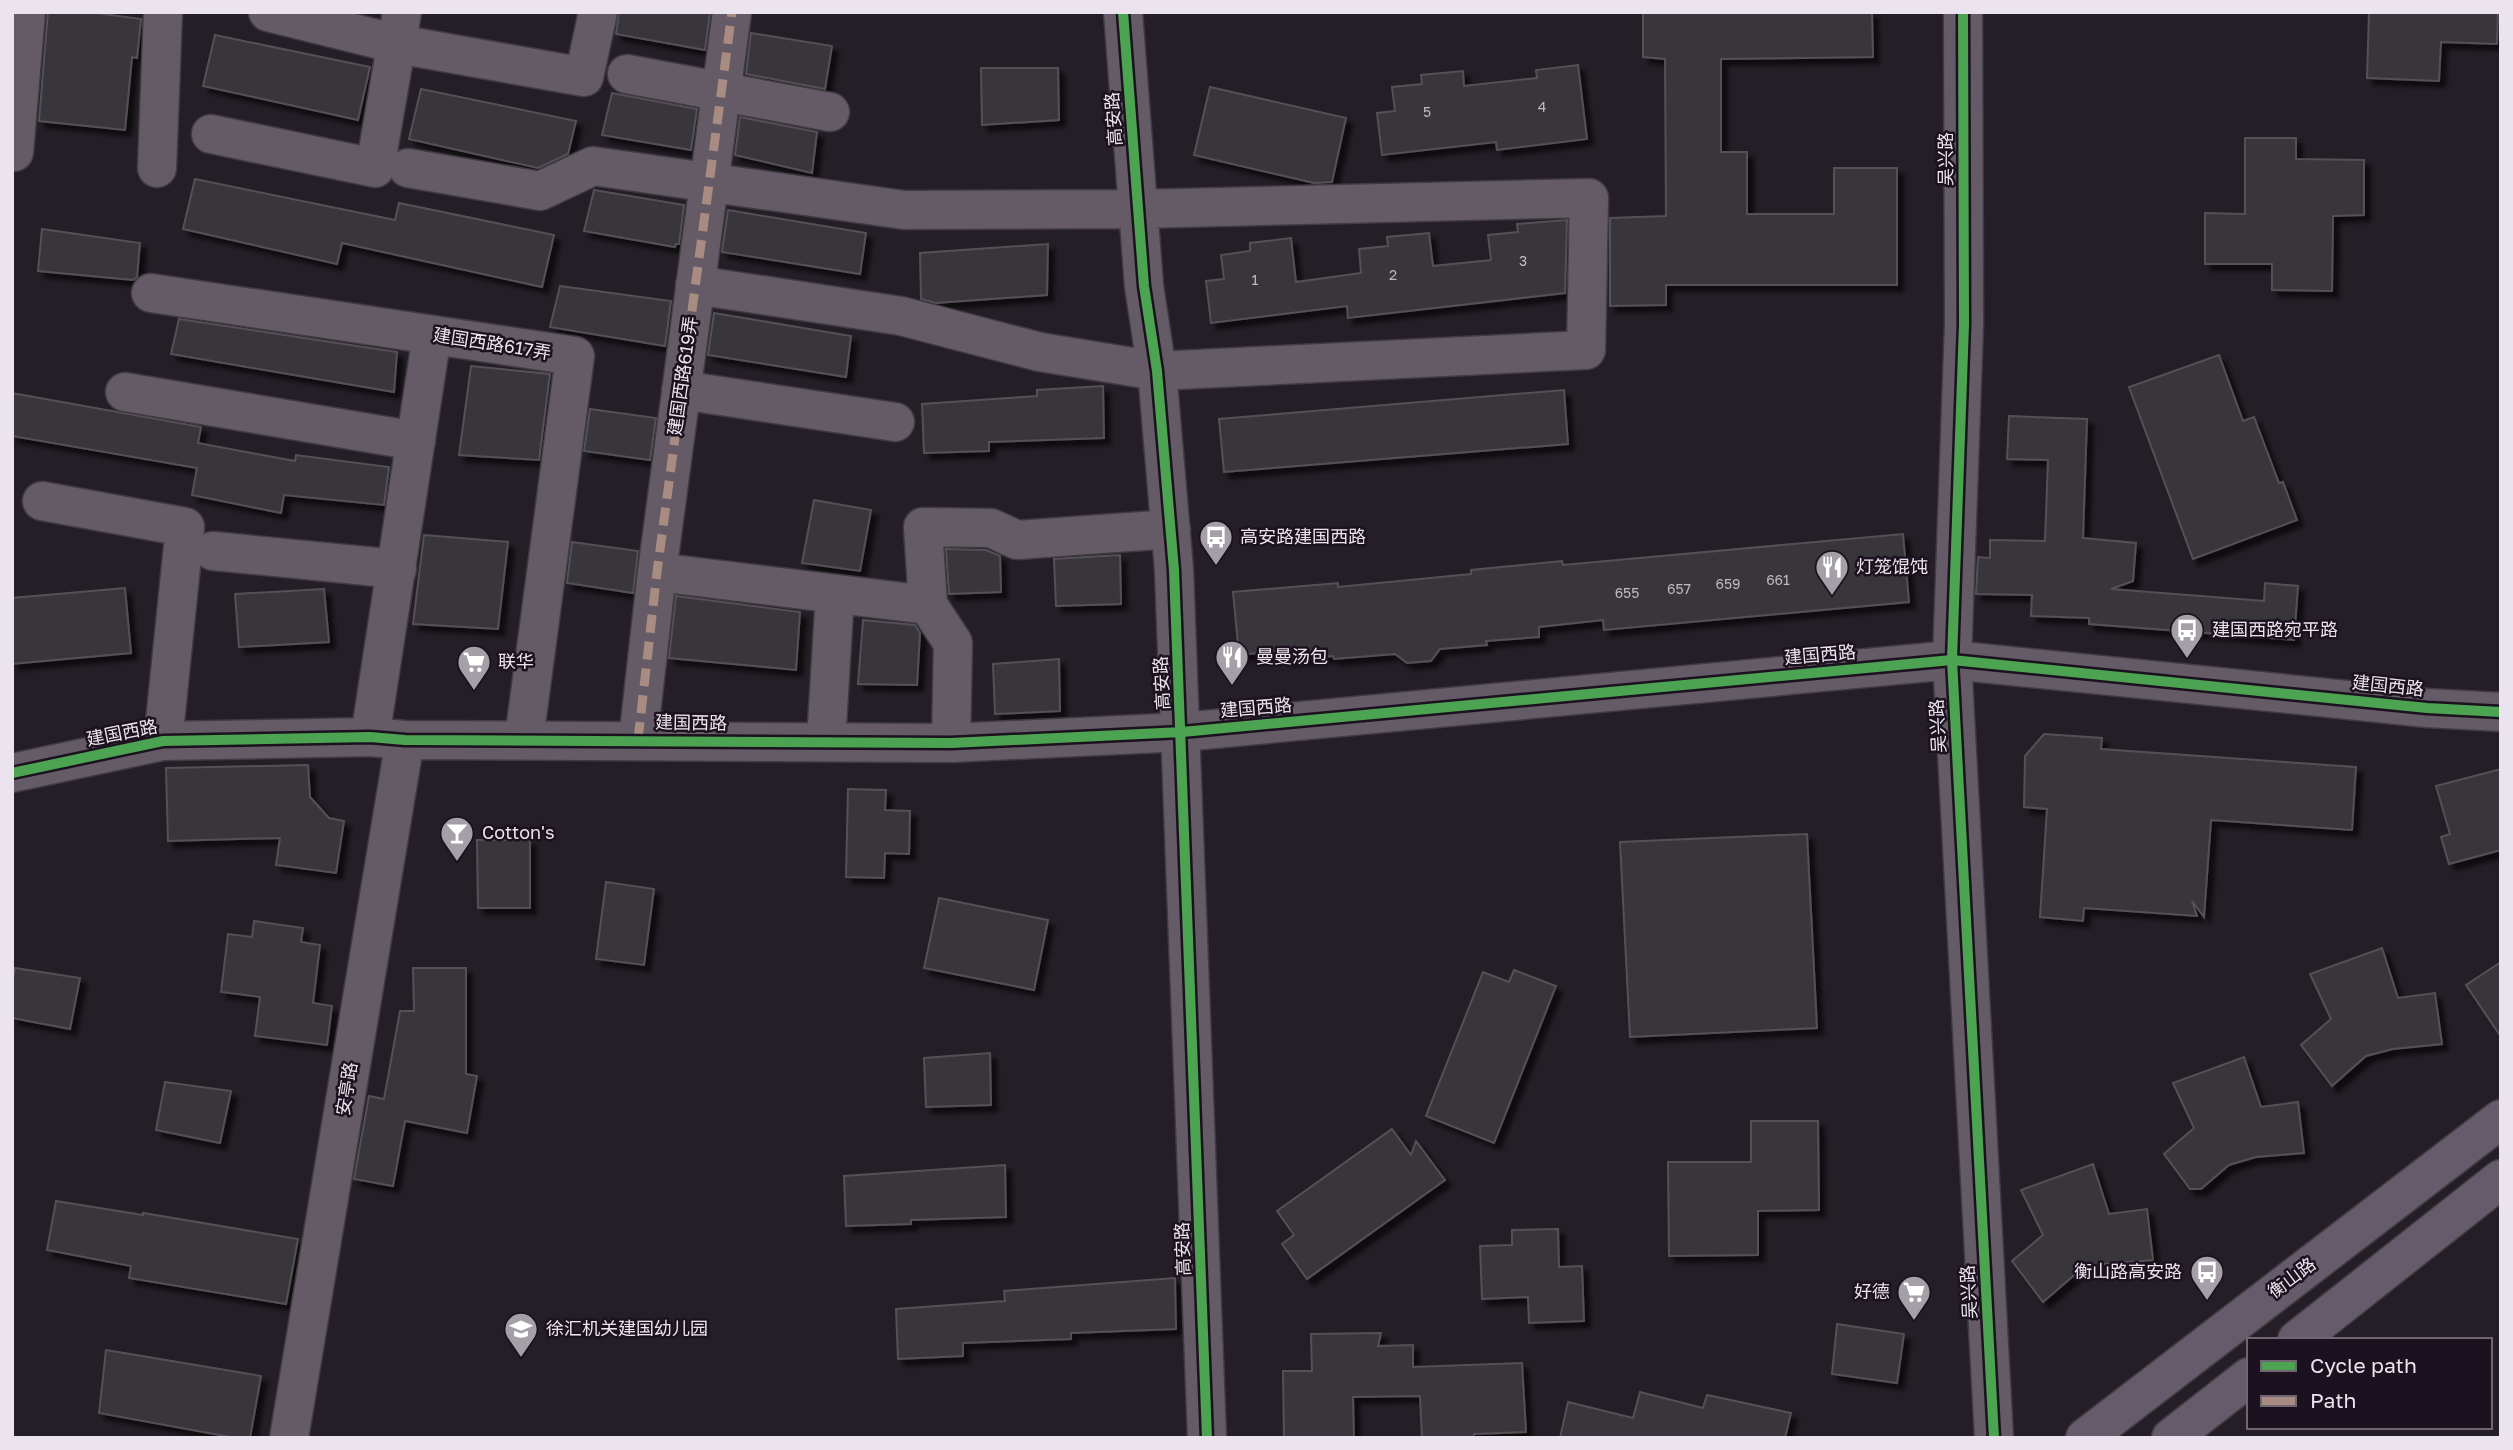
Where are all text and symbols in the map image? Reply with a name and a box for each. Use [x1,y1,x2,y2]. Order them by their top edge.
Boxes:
street label: 高安路 [1100,91,1126,147]
house number: 4 [1538,98,1546,115]
house number: 5 [1423,103,1431,120]
street label: 吴兴路 [1934,132,1956,186]
house number: 3 [1519,252,1527,269]
house number: 2 [1389,266,1397,283]
house number: 1 [1252,271,1259,288]
street label: 建国西路619弄 [663,315,701,437]
street label: 建国西路617弄 [432,323,553,363]
bus stop icon: 高安路建国西路 [1197,518,1235,567]
place label: 高安路建国西路 [1240,525,1366,547]
restaurant icon: 灯笼馄饨 [1813,548,1851,597]
place label: 灯笼馄饨 [1856,555,1928,577]
house number: 661 [1766,571,1790,588]
house number: 659 [1715,575,1741,592]
house number: 657 [1667,580,1691,597]
house number: 655 [1615,584,1639,601]
bus stop icon: 建国西路宛平路 [2168,611,2206,660]
place label: 建国西路宛平路 [2212,618,2338,640]
restaurant icon: 曼曼汤包 [1213,638,1251,687]
street label: 建国西路 [1783,640,1857,668]
supermarket icon: 联华 [455,643,493,692]
place label: 曼曼汤包 [1256,645,1328,667]
place label: 联华 [498,650,534,672]
street label: 高安路 [1149,656,1173,711]
street label: 建国西路 [2351,670,2425,700]
street label: 建国西路 [1219,693,1293,721]
street label: 吴兴路 [1925,699,1949,754]
street label: 建国西路 [655,710,727,734]
street label: 建国西路 [84,714,159,750]
bar icon: Cotton's [438,814,476,863]
place label: Cotton's [482,821,554,843]
street label: 安亭路 [331,1060,361,1117]
street label: 高安路 [1170,1222,1194,1276]
street label: 衡山路 [2263,1252,2320,1302]
bus stop icon: 衡山路高安路 [2188,1253,2226,1302]
place label: 衡山路高安路 [2074,1260,2182,1282]
street label: 吴兴路 [1956,1265,1980,1320]
supermarket icon: 好德 [1895,1273,1933,1322]
place label: 好德 [1854,1280,1890,1302]
school or university icon: 徐汇机关建国幼儿园 [502,1310,540,1359]
place label: 徐汇机关建国幼儿园 [546,1317,708,1339]
legend [2247,1338,2492,1429]
text: Cycle path [2310,1352,2417,1378]
text: Path [2310,1387,2357,1413]

